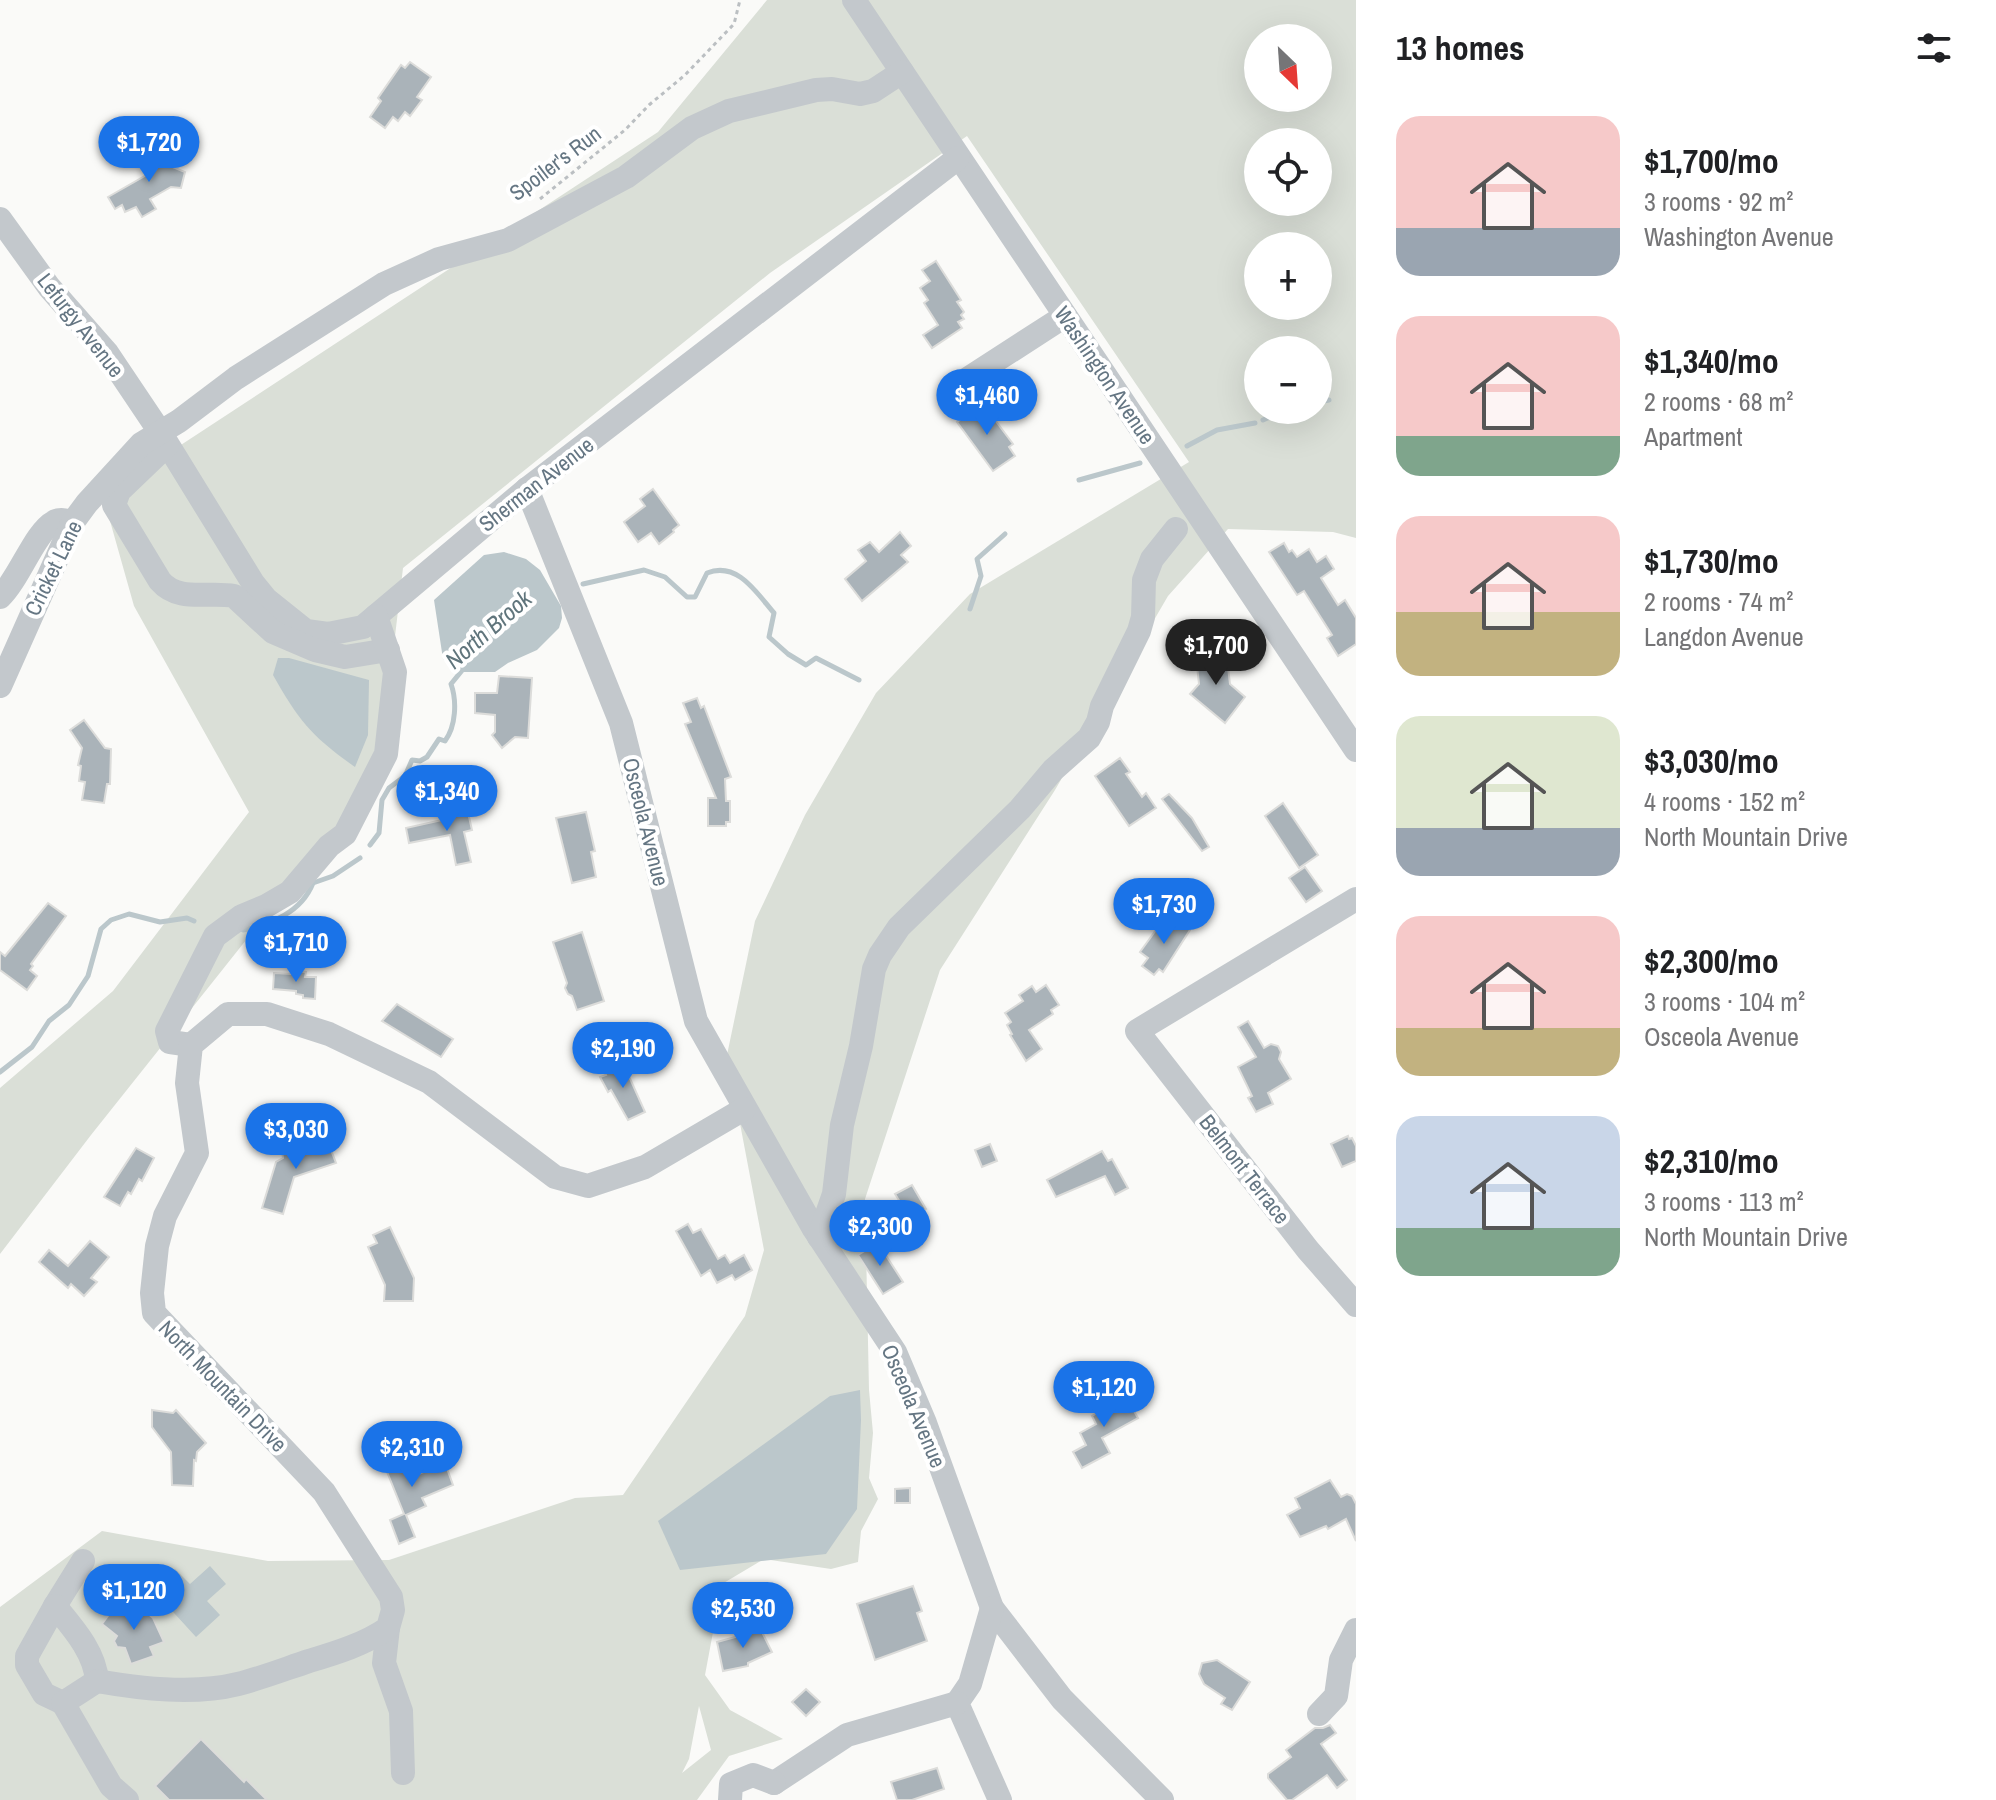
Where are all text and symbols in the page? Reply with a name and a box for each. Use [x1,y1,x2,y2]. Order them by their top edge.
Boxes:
north arrow [1244,24,1332,112]
map controls [1244,24,1332,424]
text: 13 homes [1396,25,1525,71]
icon: filters [1912,26,1956,70]
pin: $1,720 [84,116,214,184]
street label: Spoiler's Run [503,119,607,207]
text: $1,720 [116,124,182,159]
button: locate [1244,128,1332,216]
text: $1,700/mo [1644,138,1779,184]
icon: home [1460,148,1556,244]
text: 3 rooms · 92 m² [1644,184,1793,219]
text: Washington Avenue [1644,219,1834,254]
button: + [1244,232,1332,320]
street label: Lefurgy Avenue [31,266,131,384]
street label: Washington Avenue [1048,300,1162,450]
button: − [1244,336,1332,424]
text: $1,340/mo [1644,338,1779,384]
icon: home [1460,348,1556,444]
pin: $1,460 [922,369,1052,437]
text: $1,460 [954,377,1020,412]
text: 2 rooms · 68 m² [1644,384,1793,419]
text: Apartment [1644,419,1742,454]
street label: Sherman Avenue [472,430,600,538]
street label: Cricket Lane [17,515,89,621]
text: $1,730/mo [1644,538,1779,584]
icon: home [1460,548,1556,644]
water label: North Brook [438,582,539,676]
text: 2 rooms · 74 m² [1644,584,1793,619]
pin: $1,700 [1151,619,1281,687]
text: Langdon Avenue [1644,619,1804,654]
text: $1,700 [1183,627,1249,662]
text: $3,030/mo [1644,738,1779,784]
icon: home [1460,748,1556,844]
street label: Osceola Avenue [616,755,676,889]
pin: $1,340 [382,765,512,833]
text: $1,340 [414,773,480,808]
text: 4 rooms · 152 m² [1644,784,1805,819]
text: North Mountain Drive [1644,819,1848,854]
pin: $1,730 [1099,878,1229,946]
text: $1,730 [1131,886,1197,921]
pin: $1,710 [231,916,361,984]
text: $1,710 [263,924,329,959]
text: $2,300/mo [1644,938,1779,984]
icon: home [1460,948,1556,1044]
text: 3 rooms · 104 m² [1644,984,1805,1019]
text: Osceola Avenue [1644,1019,1799,1054]
pin: $2,190 [558,1022,688,1090]
text: $2,190 [590,1030,656,1065]
pin: $3,030 [231,1103,361,1171]
street label: Belmont Terrace [1193,1108,1297,1230]
text: $3,030 [263,1111,329,1146]
text: $2,310/mo [1644,1138,1779,1184]
icon: home [1460,1148,1556,1244]
text: 3 rooms · 113 m² [1644,1184,1804,1219]
pin: $2,300 [815,1200,945,1268]
text: $2,300 [847,1208,913,1243]
text: North Mountain Drive [1644,1219,1848,1254]
street label: North Mountain Drive [152,1314,294,1458]
street label: Osceola Avenue [875,1340,953,1472]
pin: $1,120 [1039,1361,1169,1429]
text: $1,120 [1071,1369,1137,1404]
pin: $2,310 [347,1421,477,1489]
text: $2,310 [379,1429,445,1464]
pin: $1,120 [69,1564,199,1632]
text: $1,120 [101,1572,167,1607]
pin: $2,530 [678,1582,808,1650]
text: $2,530 [710,1590,776,1625]

